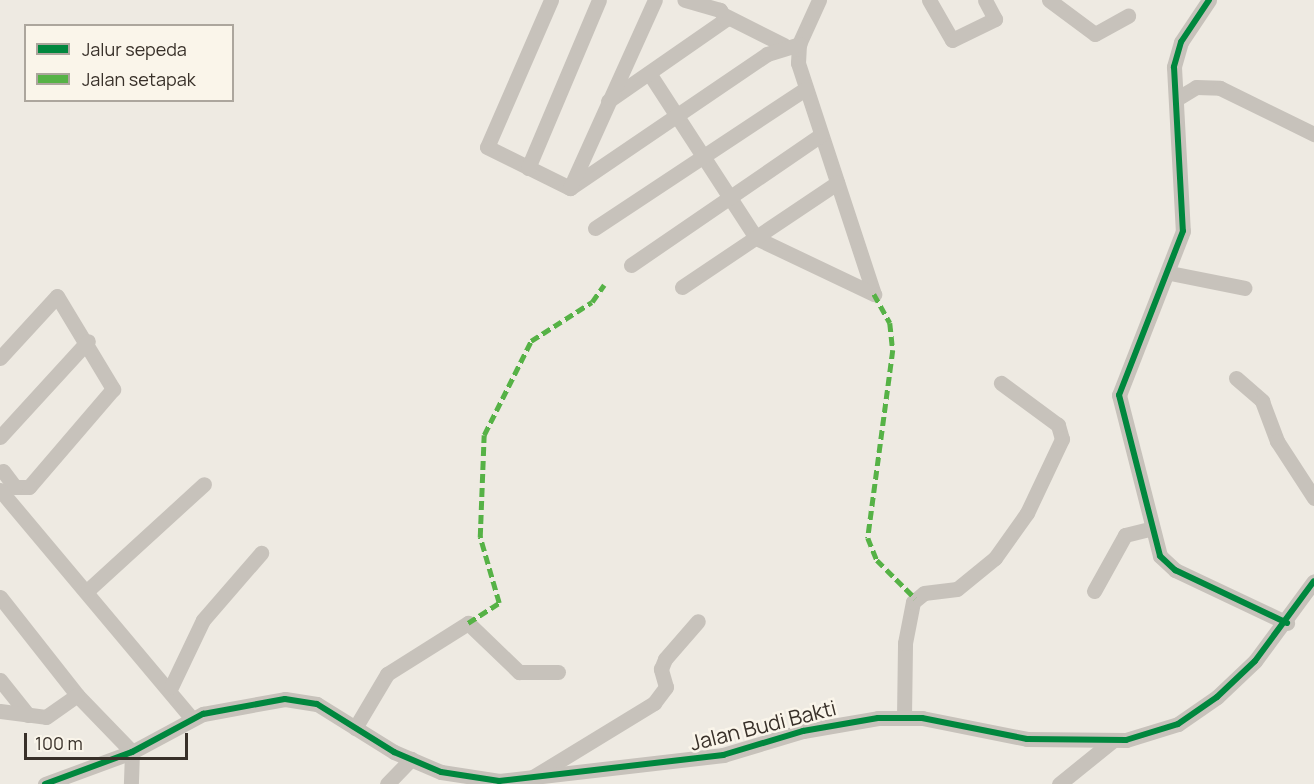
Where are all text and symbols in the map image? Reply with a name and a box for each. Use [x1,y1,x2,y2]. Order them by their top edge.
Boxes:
legend [24,24,234,102]
text: Jalur sepeda [82,37,187,61]
text: Jalan setapak [82,67,196,91]
street label: Jalan Budi Bakti [687,695,839,755]
scale bar [27,721,190,759]
text: 100 m [35,731,83,755]

